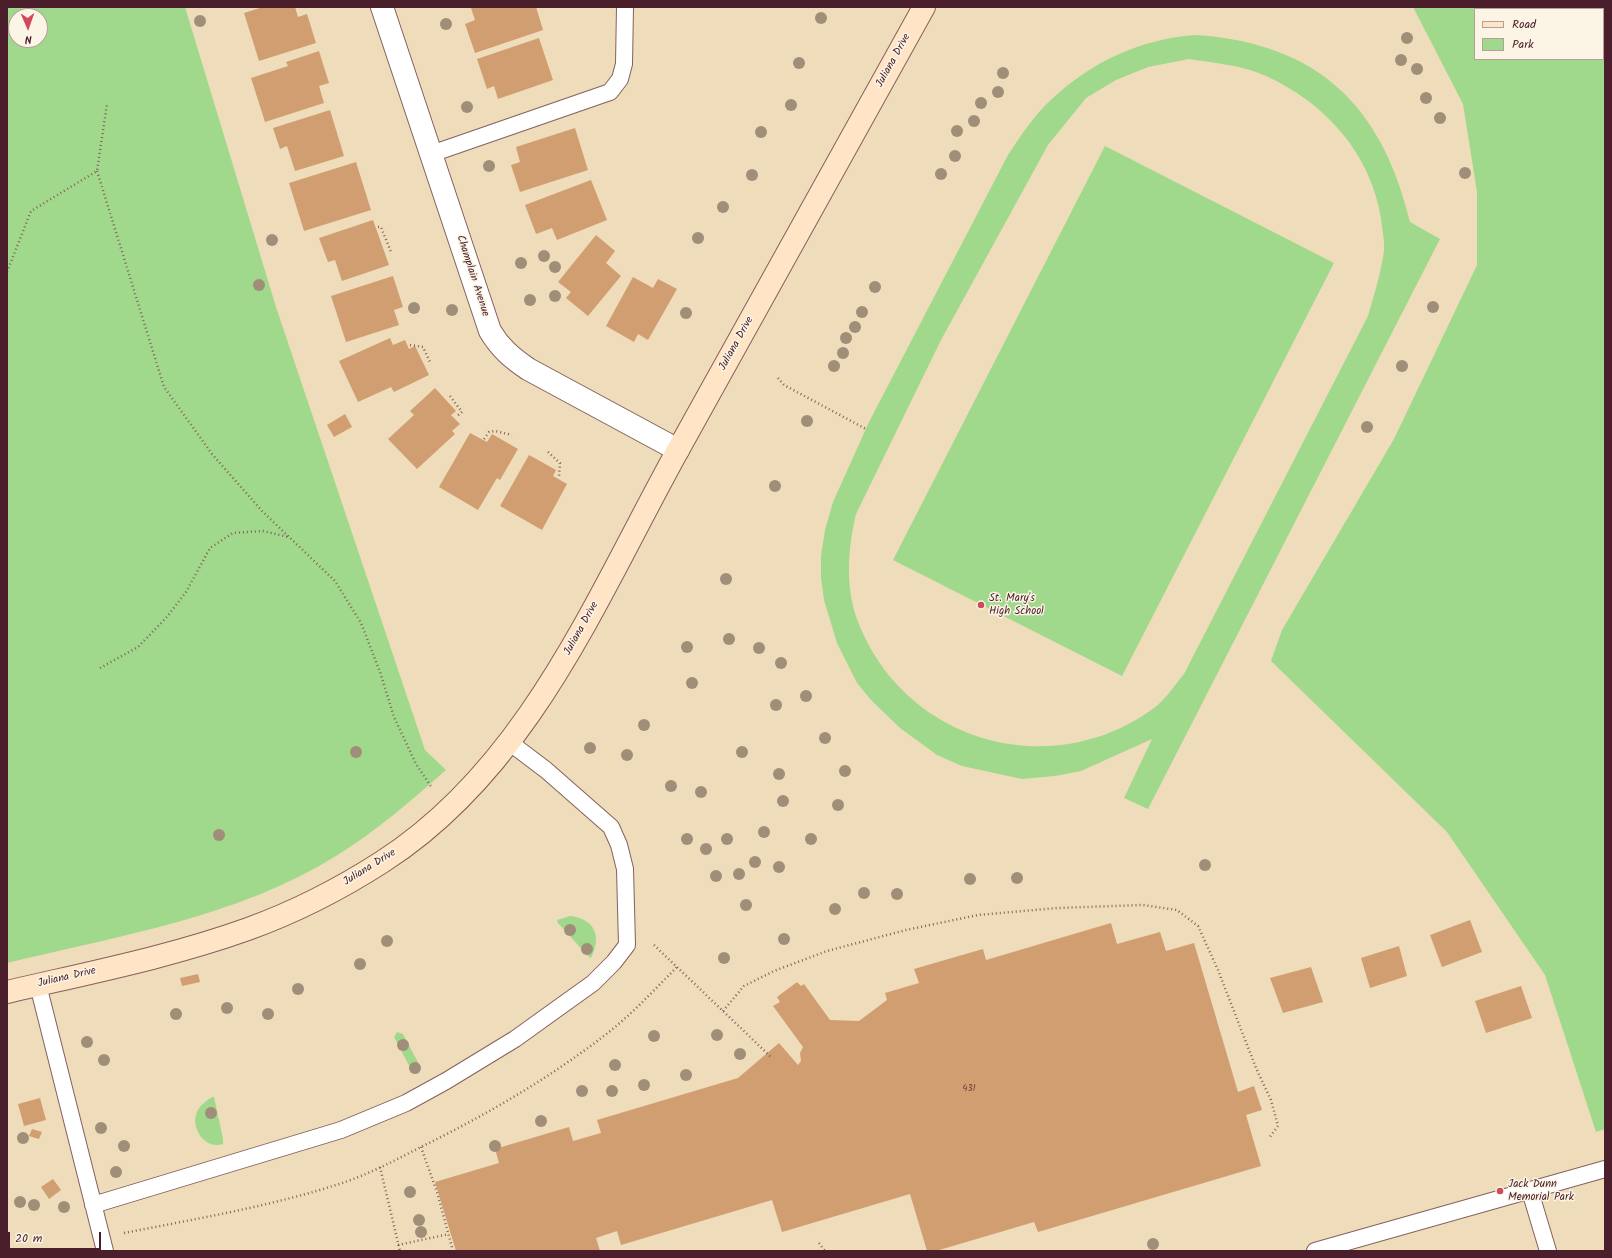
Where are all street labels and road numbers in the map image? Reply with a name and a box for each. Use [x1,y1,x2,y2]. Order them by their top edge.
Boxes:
street label: Juliana Drive [874,32,914,90]
street label: Champlain Avenue [453,234,491,318]
street label: Juliana Drive [717,315,757,373]
street label: Juliana Drive [562,600,602,658]
street label: Juliana Drive [341,847,399,889]
street label: Juliana Drive [37,965,97,991]

